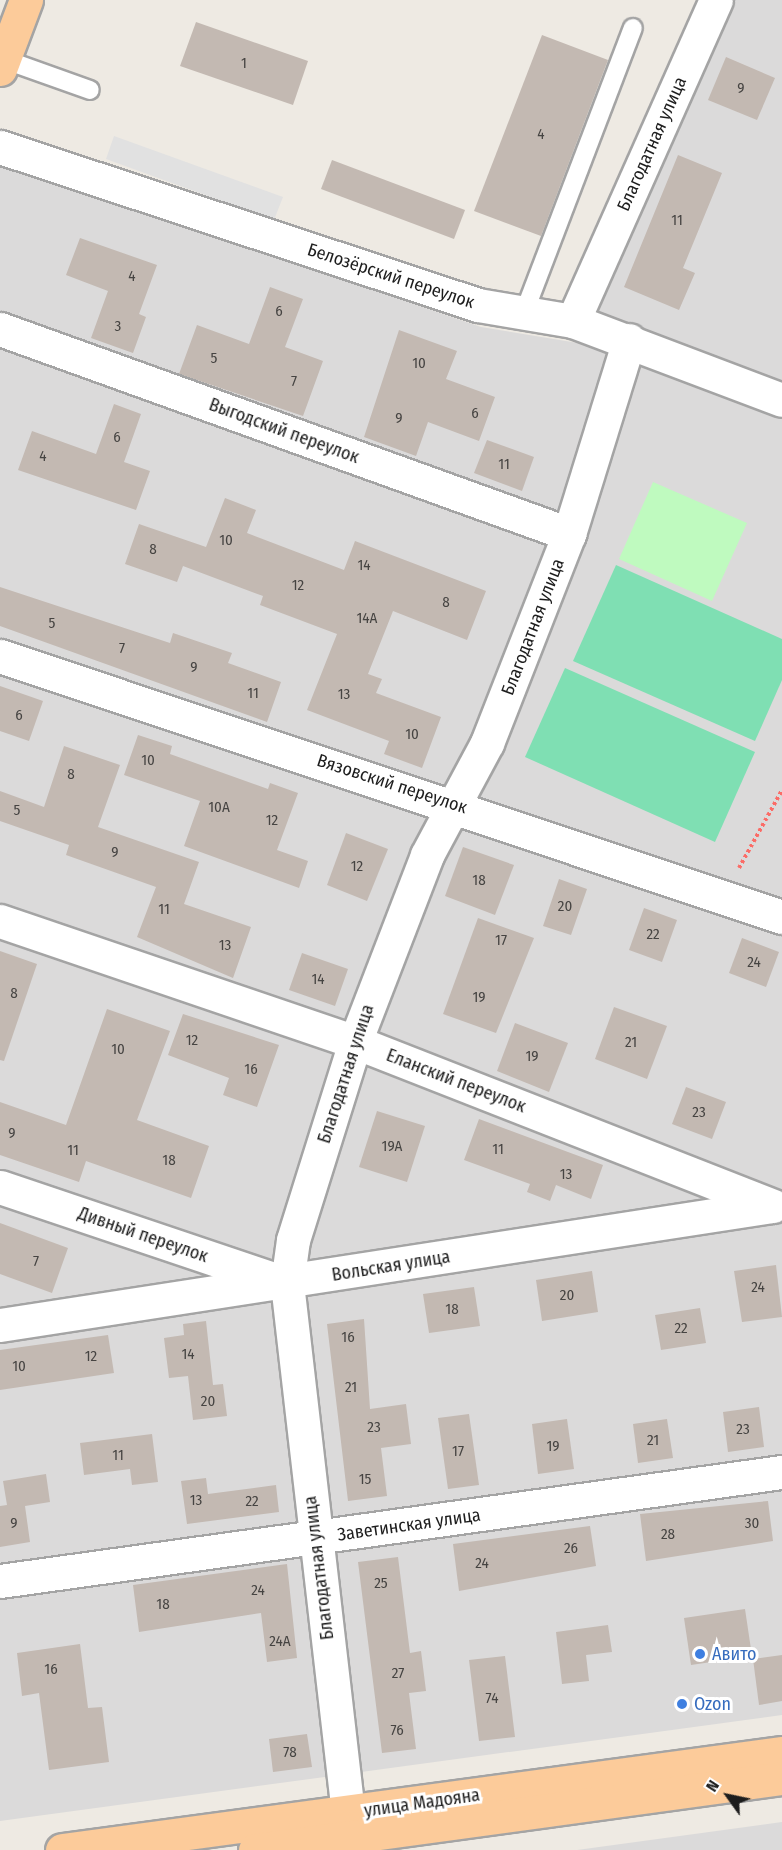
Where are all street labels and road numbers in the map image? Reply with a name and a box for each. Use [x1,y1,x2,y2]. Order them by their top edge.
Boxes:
street label: Благодатная улица [613,74,691,214]
street label: Белозёрский переулок [305,239,477,313]
street label: Выгодский переулок [206,394,362,468]
street label: Благодатная улица [497,556,569,698]
street label: Вязовский переулок [314,750,470,818]
street label: Благодатная улица [313,1002,379,1146]
street label: Еланский переулок [383,1044,529,1118]
street label: Дивный переулок [75,1203,211,1267]
street label: Вольская улица [330,1246,452,1286]
street label: Благодатная улица [299,1495,339,1641]
street label: Заветинская улица [336,1504,482,1546]
street label: улица Мадояна [363,1784,481,1822]

